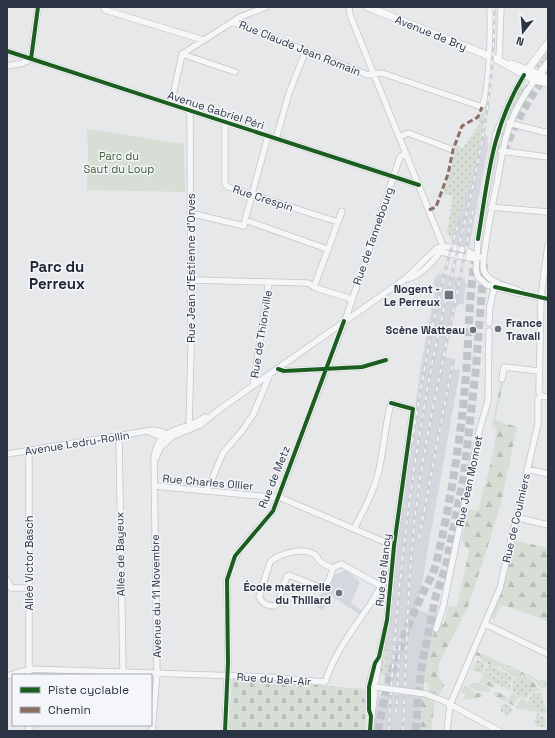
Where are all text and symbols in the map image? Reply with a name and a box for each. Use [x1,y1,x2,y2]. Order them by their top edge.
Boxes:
street label: Avenue de Bry [393,12,469,54]
north arrow [503,12,543,52]
street label: Rue Claude Jean Romain [237,17,363,79]
text: N [515,34,526,49]
street label: Avenue Gabriel Péri [166,88,266,132]
park label: Parc du Saut du Loup [84,149,154,176]
street label: Rue Crespin [231,182,295,214]
street label: Rue de Tannebourg [350,185,396,287]
street label: Rue Jean d'Estienne d'Orves [184,193,198,343]
district label: Parc du Perreux [29,257,85,293]
place label: Nogent - Le Perreux [384,282,440,309]
street label: Rue de Thionville [247,289,275,379]
marker: Nogent - Le Perreux [443,289,455,301]
place label: France Travail [506,316,542,343]
place label: Scène Watteau [386,323,465,337]
marker: France Travail [493,324,503,334]
marker: Scène Watteau [468,325,478,335]
street label: Avenue Ledru-Rollin [24,428,130,458]
street label: Rue Jean Monnet [453,434,485,528]
street label: Rue de Metz [255,444,293,510]
street label: Rue Charles Ollier [162,471,254,493]
street label: Rue de Coulmiers [499,472,533,564]
street label: Allée de Bayeux [112,511,128,596]
street label: Allée Victor Basch [22,515,36,611]
street label: Rue de Nancy [372,533,394,607]
street label: Avenue du 11 Novembre [148,534,164,658]
place label: École maternelle du Thillard [243,580,331,607]
marker: École maternelle du Thillard [334,588,344,598]
street label: Rue du Bel-Air [236,669,312,689]
legend [12,674,152,726]
text: Piste cyclable [48,682,129,698]
text: Chemin [48,702,91,718]

